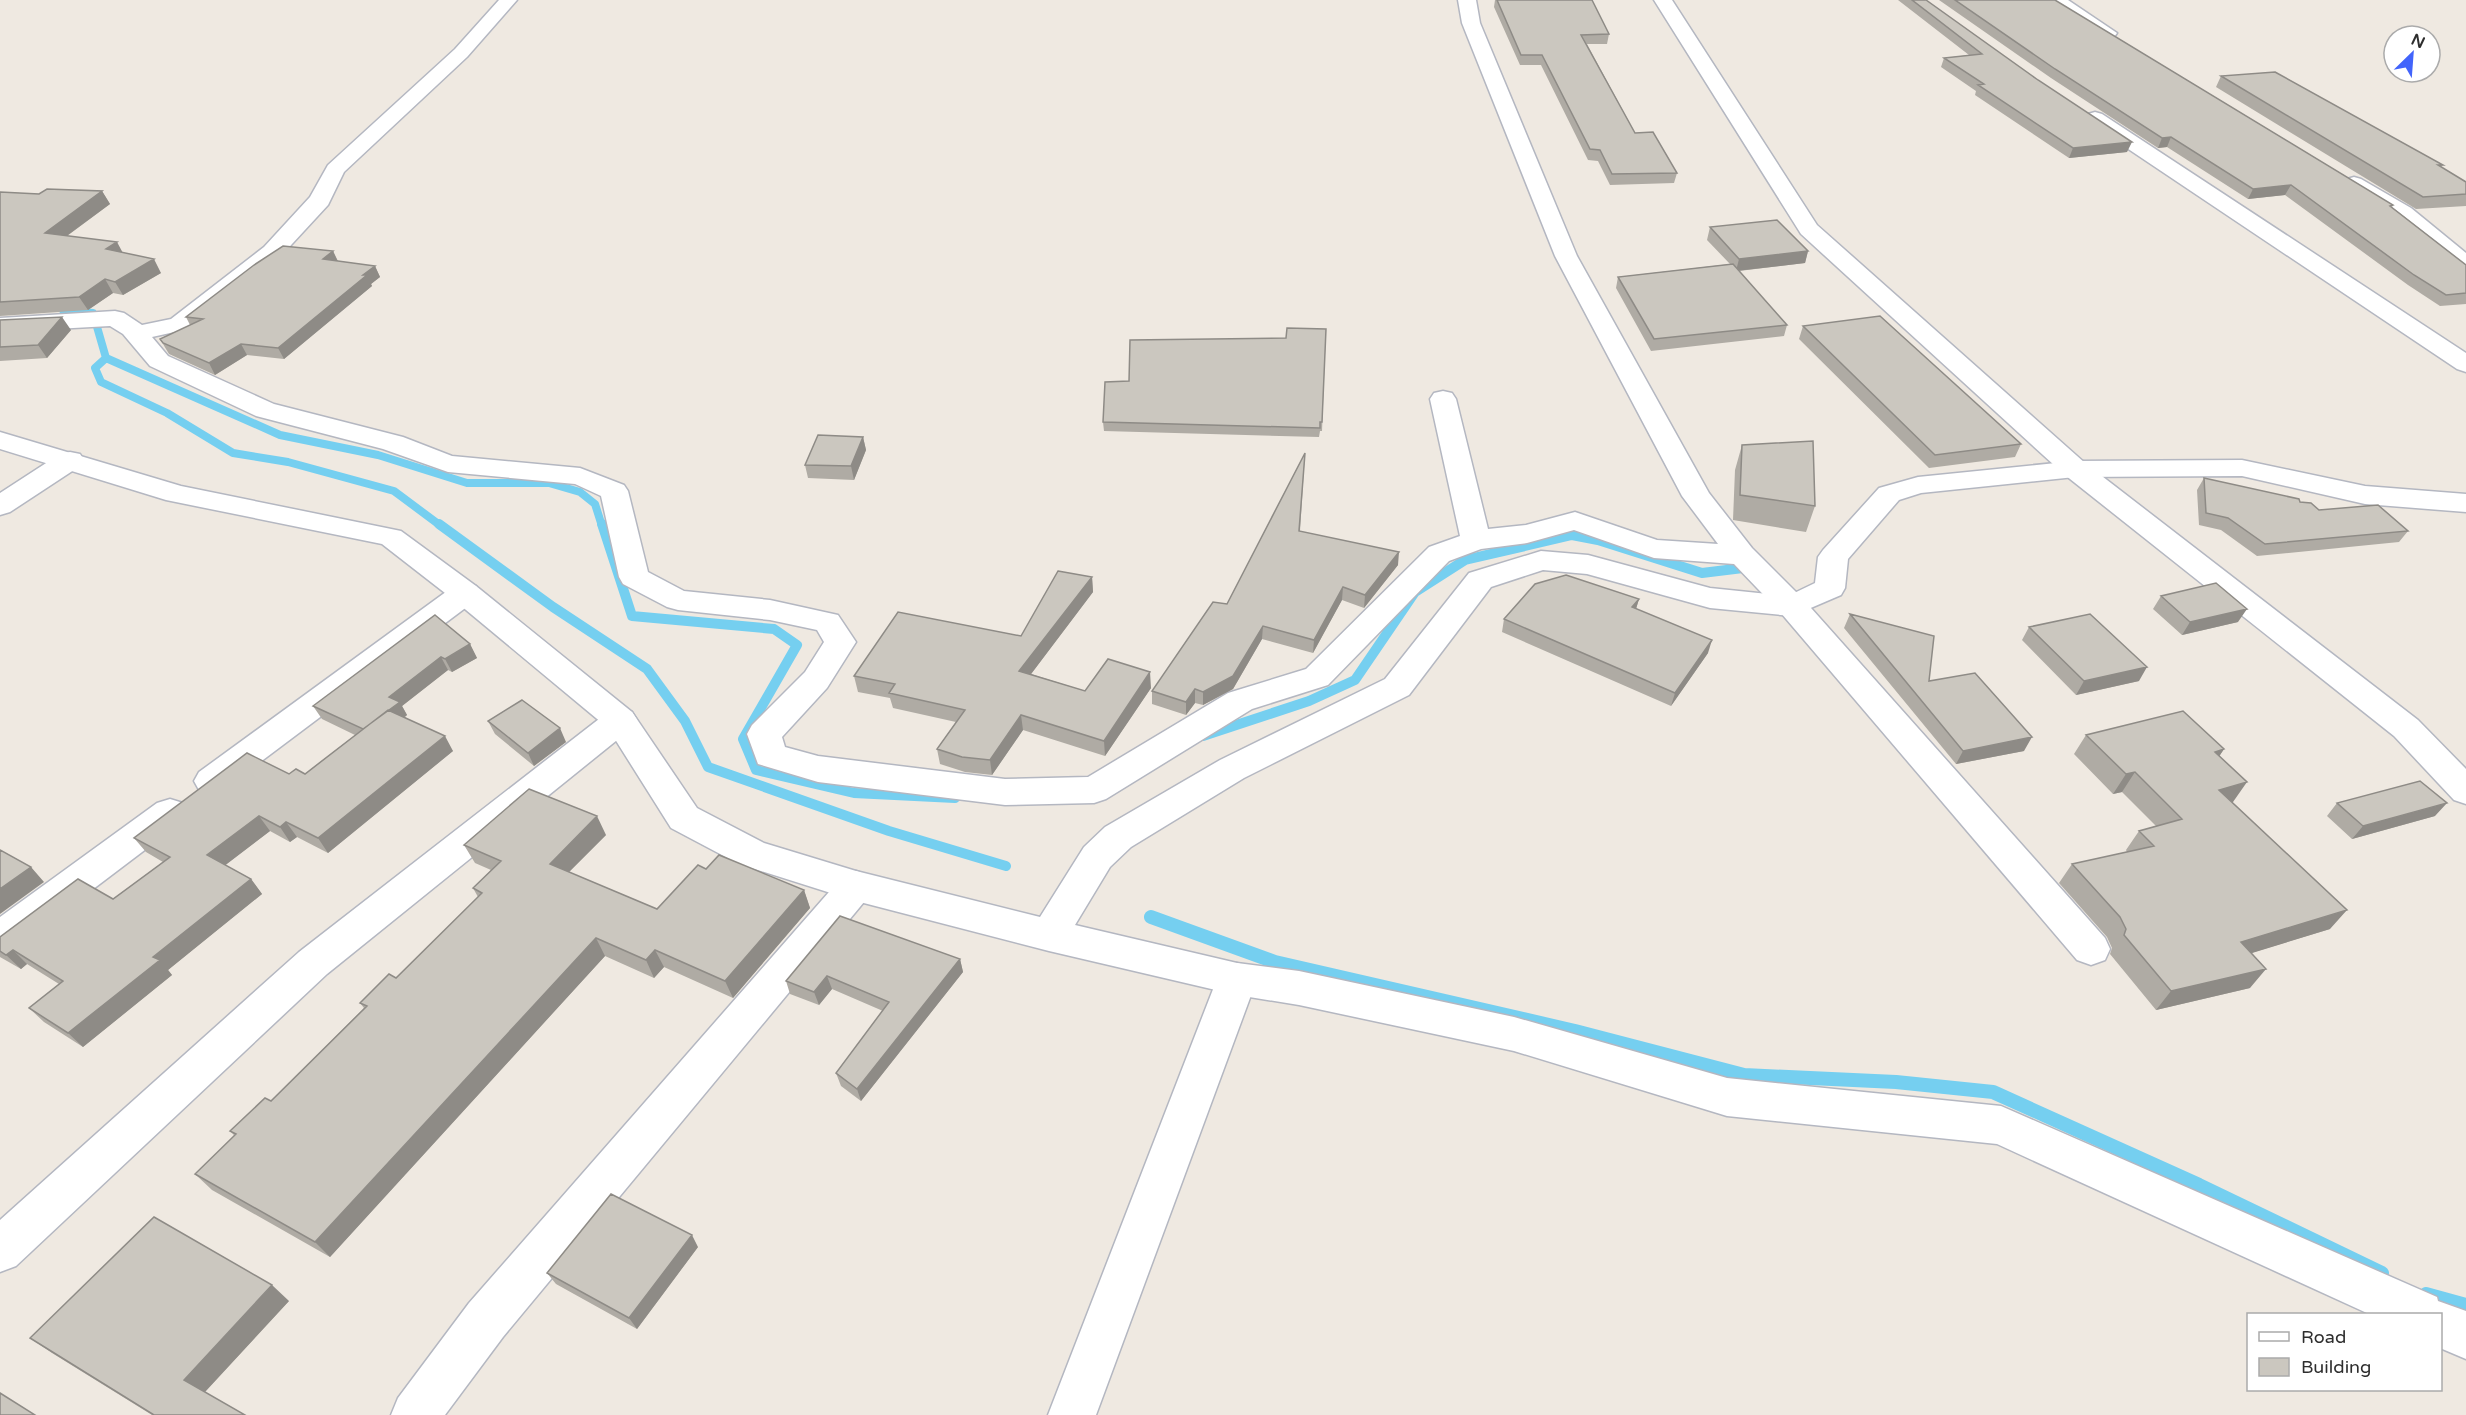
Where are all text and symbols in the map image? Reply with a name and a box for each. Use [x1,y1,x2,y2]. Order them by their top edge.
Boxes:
north arrow [2382,24,2442,84]
text: N [2408,30,2428,53]
legend [2247,1313,2442,1391]
text: Road [2301,1326,2346,1348]
text: Building [2301,1356,2371,1378]

